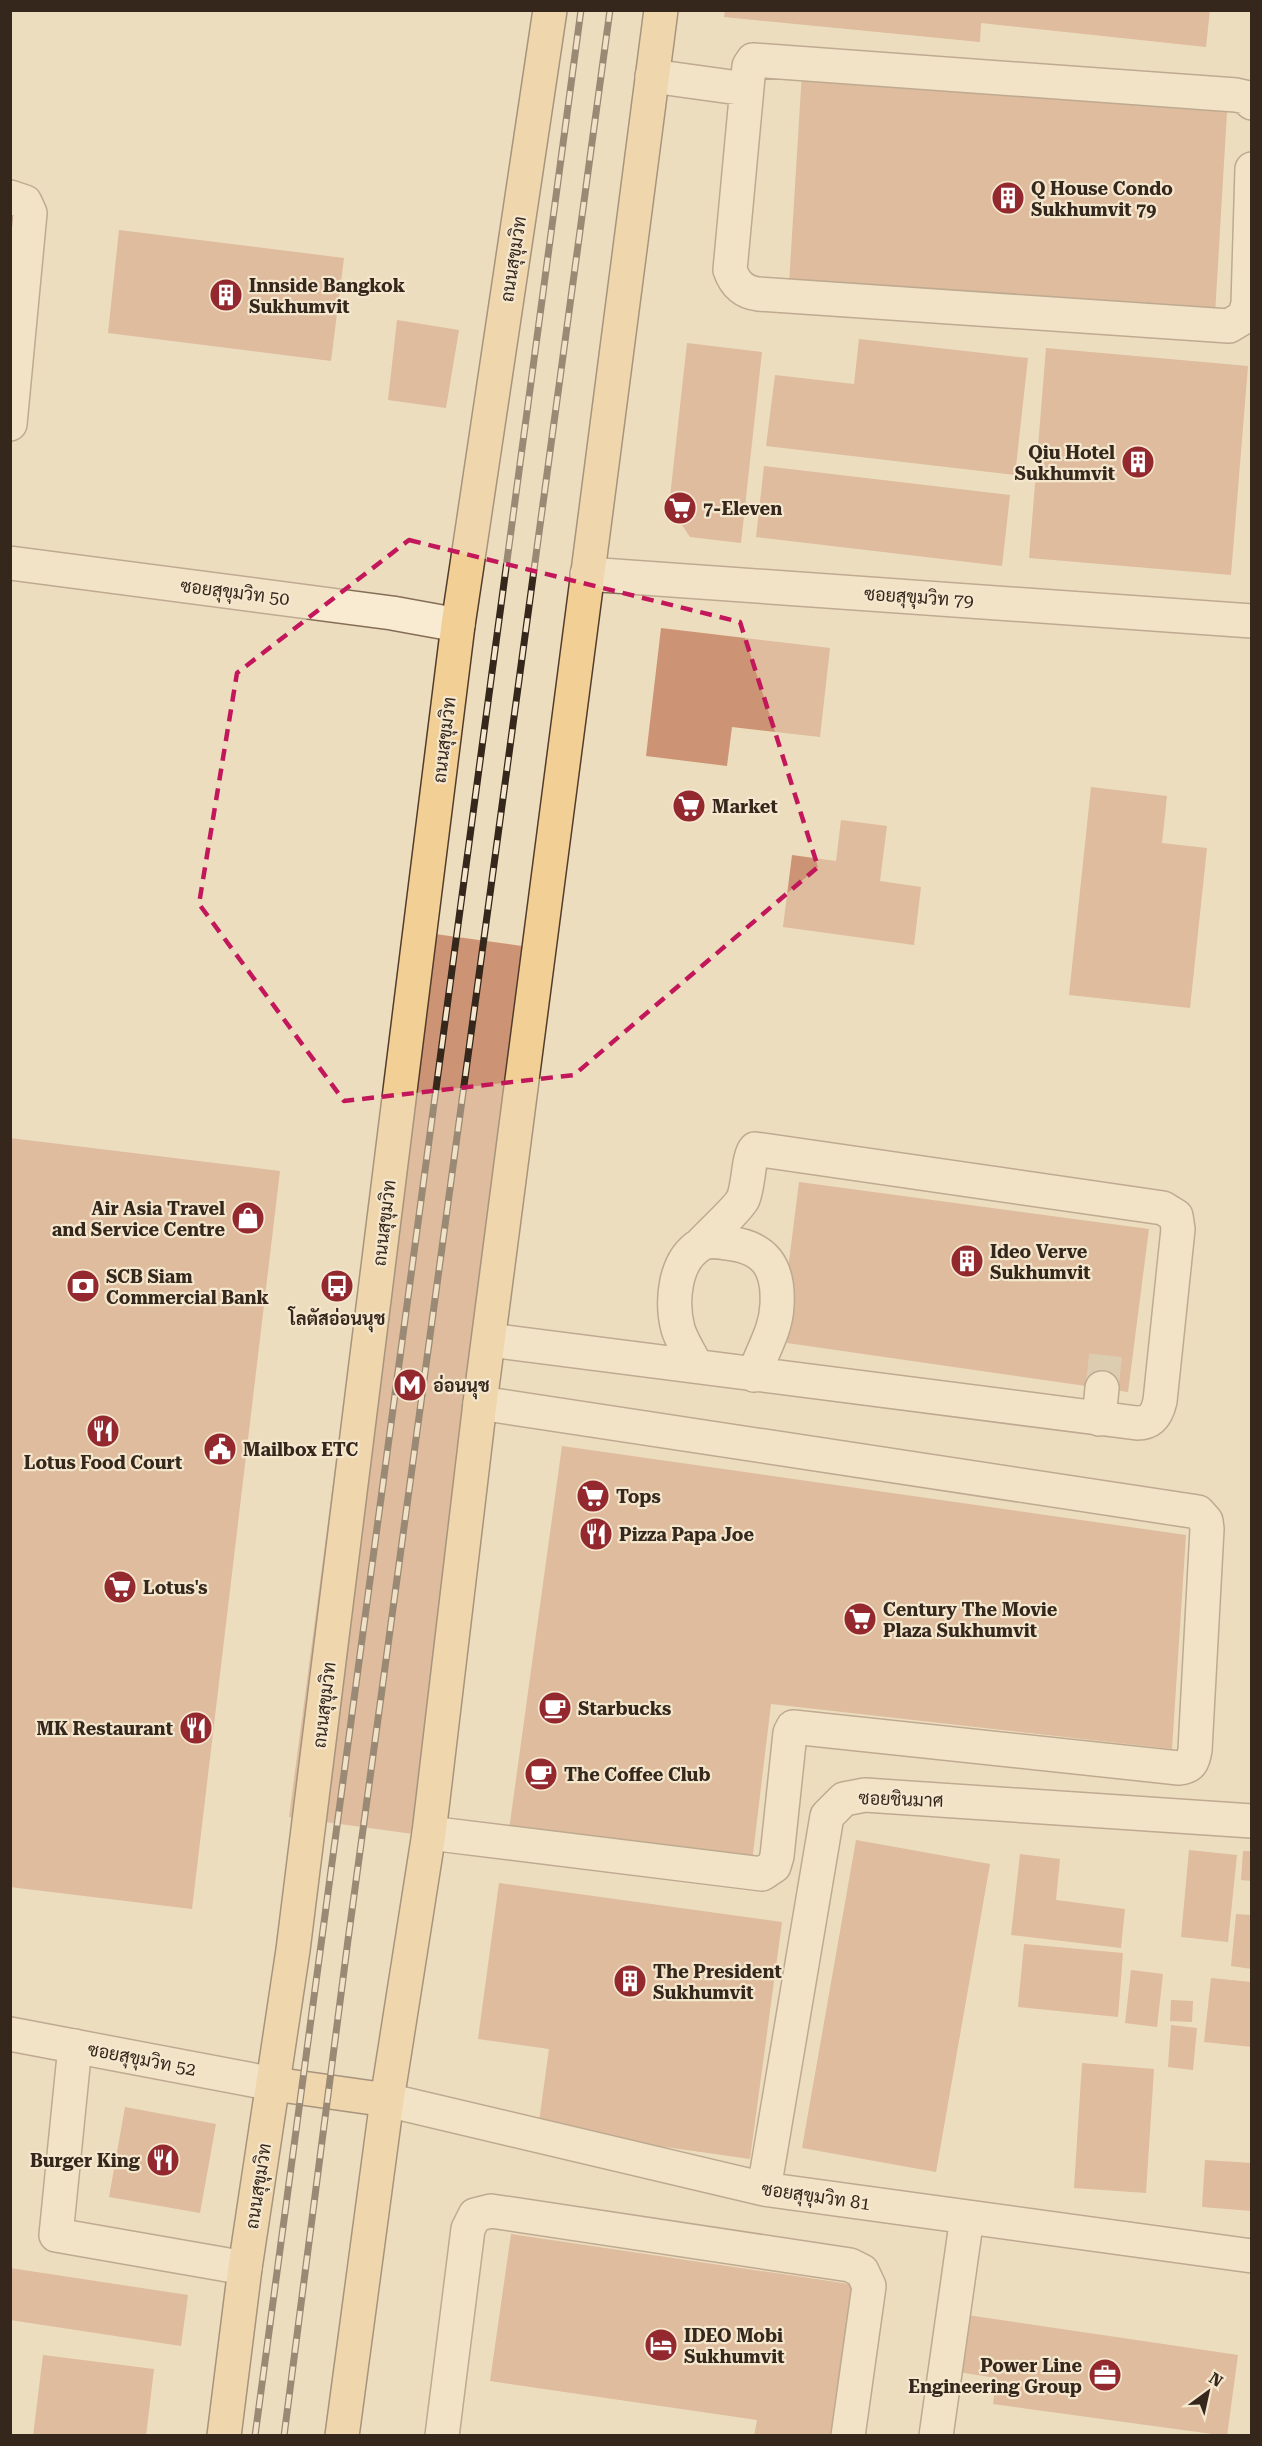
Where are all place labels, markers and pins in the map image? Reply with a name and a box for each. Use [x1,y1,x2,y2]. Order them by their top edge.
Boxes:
place label: Q House Condo Sukhumvit 79 [1031,178,1173,220]
building icon: Q House Condo Sukhumvit 79 [990,180,1026,216]
place label: Innside Bangkok Sukhumvit [249,275,406,317]
building icon: Innside Bangkok Sukhumvit [208,277,244,313]
place label: Qiu Hotel Sukhumvit [1014,442,1115,484]
building icon: Qiu Hotel Sukhumvit [1120,444,1156,480]
supermarket icon: 7-Eleven [662,490,698,526]
place label: 7-Eleven [703,498,782,519]
supermarket icon: Market [671,788,707,824]
place label: Market [712,796,778,817]
place label: Air Asia Travel and Service Centre [52,1198,225,1240]
shop icon: Air Asia Travel and Service Centre [230,1200,266,1236]
place label: Ideo Verve Sukhumvit [990,1241,1091,1283]
building icon: Ideo Verve Sukhumvit [949,1243,985,1279]
place label: SCB Siam Commercial Bank [106,1266,270,1308]
bank icon: SCB Siam Commercial Bank [65,1268,101,1304]
bus stop icon: โลตัสอ่อนนุช [319,1268,355,1304]
place label: โลตัสอ่อนนุช [287,1306,386,1333]
metro station icon: อ่อนนุช [392,1367,428,1403]
place label: อ่อนนุช [433,1374,490,1400]
restaurant icon: Lotus Food Court [85,1413,121,1449]
public building icon: Mailbox ETC [202,1431,238,1467]
place label: Mailbox ETC [243,1439,359,1460]
place label: Lotus Food Court [24,1452,182,1473]
supermarket icon: Tops [575,1478,611,1514]
place label: Tops [616,1486,661,1507]
restaurant icon: Pizza Papa Joe [578,1516,614,1552]
place label: Pizza Papa Joe [619,1524,754,1545]
supermarket icon: Lotus's [102,1569,138,1605]
place label: Lotus's [143,1577,208,1598]
place label: Century The Movie Plaza Sukhumvit [883,1599,1058,1641]
supermarket icon: Century The Movie Plaza Sukhumvit [842,1601,878,1637]
cafe icon: Starbucks [537,1690,573,1726]
place label: Starbucks [578,1698,671,1719]
restaurant icon: MK Restaurant [178,1710,214,1746]
place label: MK Restaurant [37,1718,173,1739]
cafe icon: The Coffee Club [523,1756,559,1792]
place label: The Coffee Club [564,1764,711,1785]
place label: The President Sukhumvit [653,1961,782,2003]
building icon: The President Sukhumvit [612,1963,648,1999]
restaurant icon: Burger King [145,2142,181,2178]
place label: Burger King [30,2150,141,2171]
place label: IDEO Mobi Sukhumvit [684,2325,785,2367]
hotel icon: IDEO Mobi Sukhumvit [643,2327,679,2363]
place label: Power Line Engineering Group [908,2355,1082,2397]
office icon: Power Line Engineering Group [1087,2357,1123,2393]

